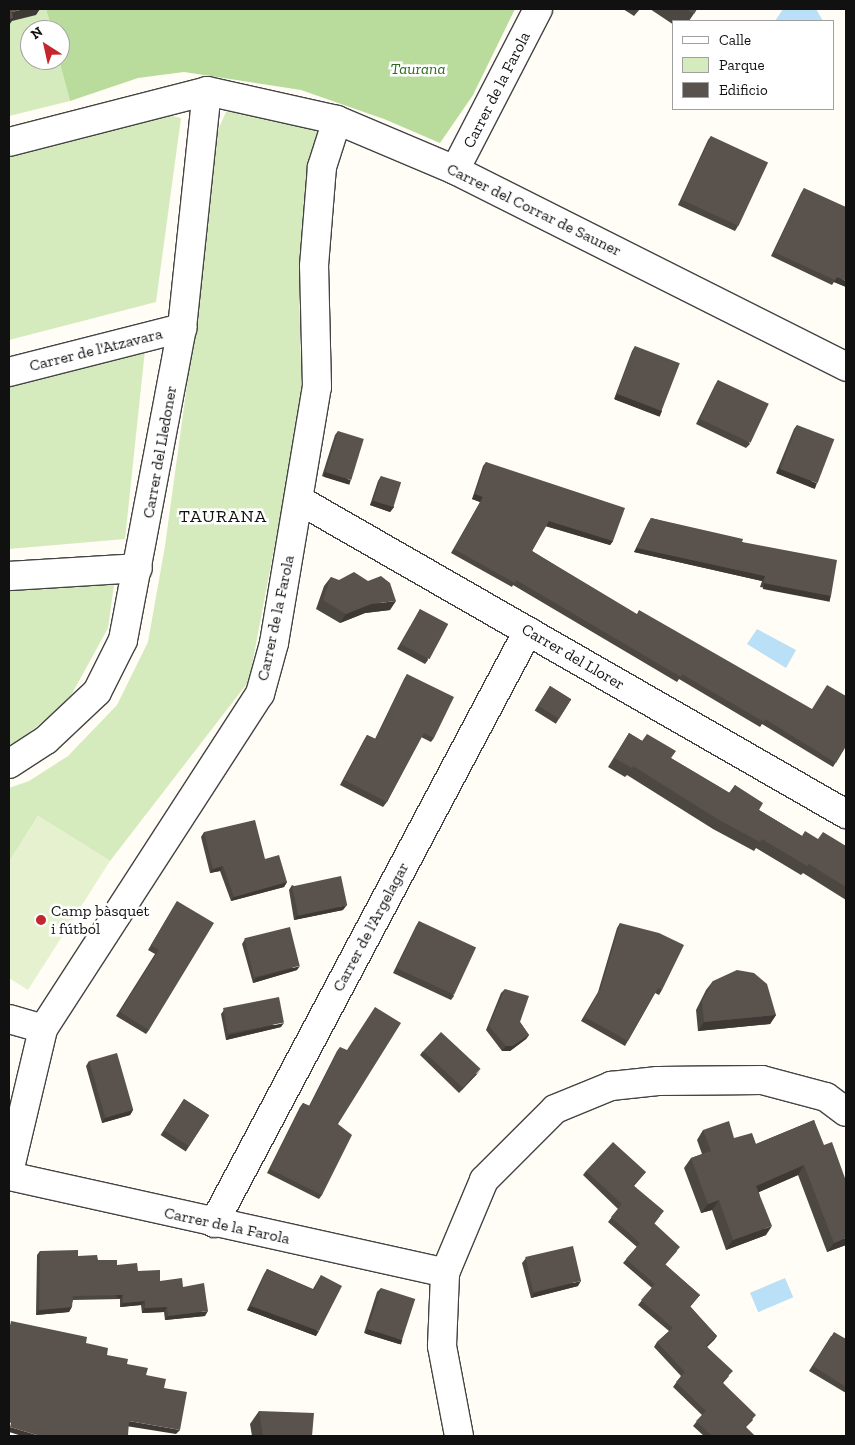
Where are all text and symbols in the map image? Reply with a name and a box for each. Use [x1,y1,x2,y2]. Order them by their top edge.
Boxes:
north arrow [20,20,70,70]
legend [672,20,835,110]
text: N [27,23,46,43]
street label: Carrer de la Farola [459,28,535,152]
text: Calle [719,31,751,49]
text: Parque [719,56,765,74]
park label: Taurana [390,59,446,79]
text: Edificio [719,81,768,99]
street label: Carrer del Corrar de Sauner [443,159,625,261]
street label: Carrer de l'Atzavara [27,324,165,376]
street label: Carrer del Lledoner [139,384,181,520]
district label: TAURANA [178,505,268,527]
street label: Carrer de la Farola [253,553,299,683]
street label: Carrer del Llorer [518,620,628,694]
street label: Carrer de l'Argelagar [329,859,413,995]
place label: Camp bàsquet i fútbol [51,901,150,939]
marker: Camp bàsquet i fútbol [35,914,47,926]
street label: Carrer de la Farola [162,1203,292,1249]

